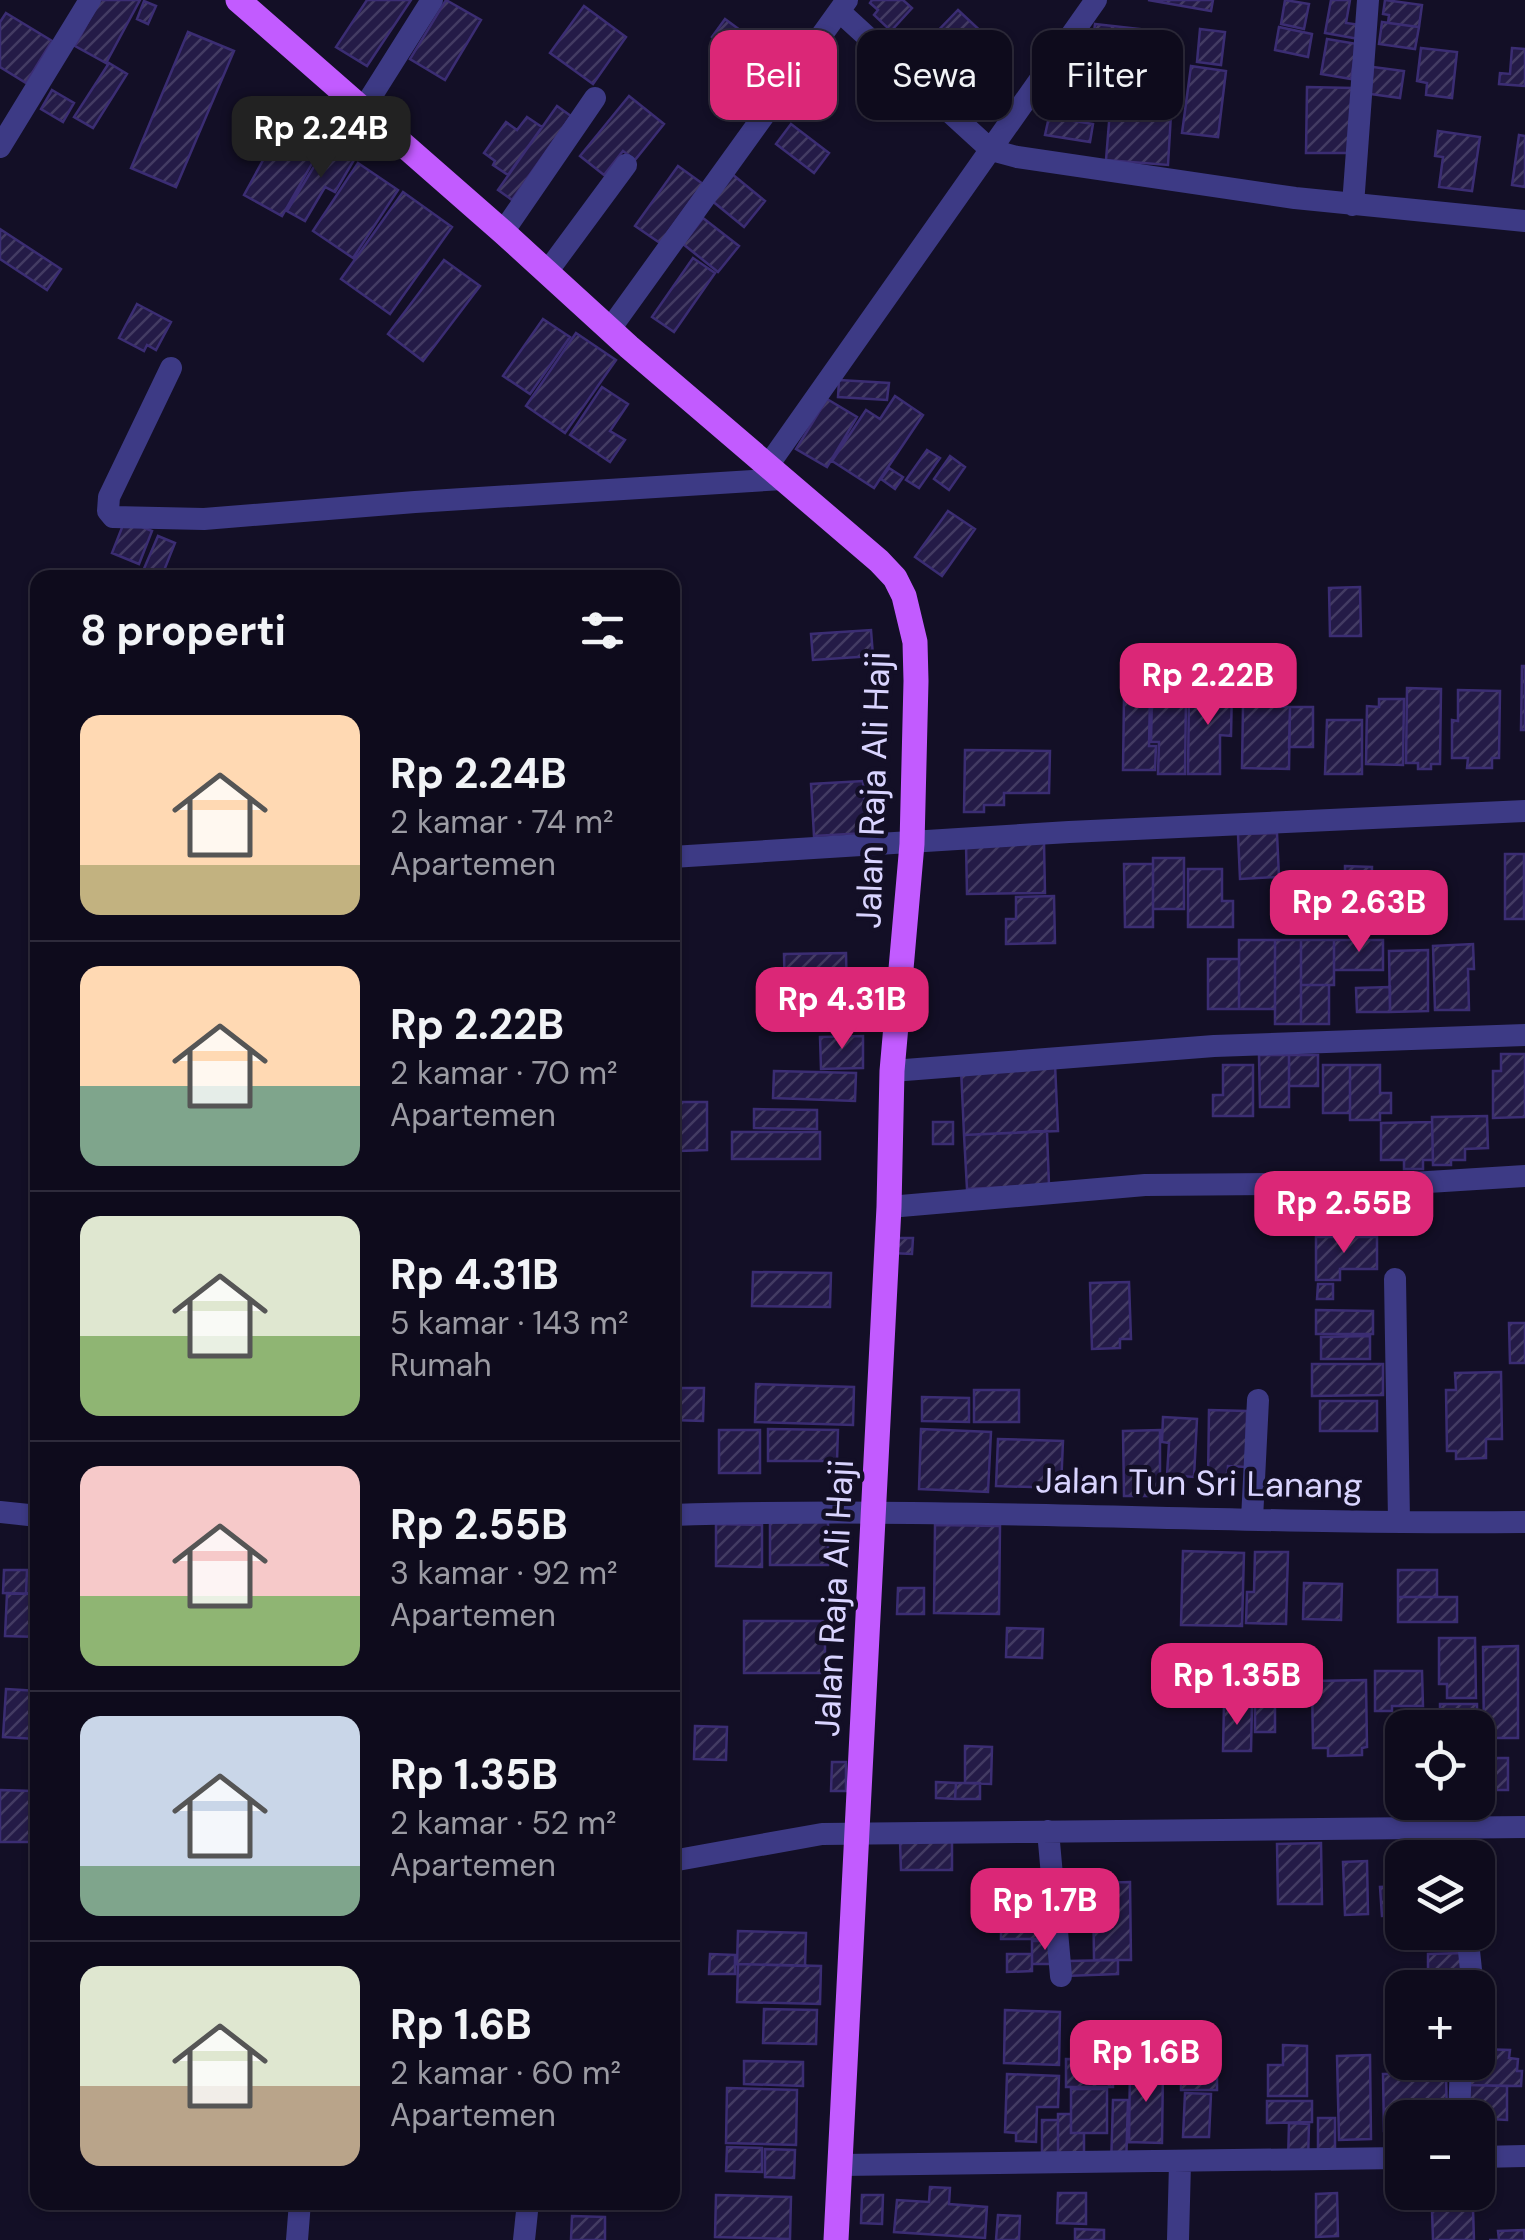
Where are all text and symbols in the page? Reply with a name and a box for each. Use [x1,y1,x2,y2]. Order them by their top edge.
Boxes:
chip: Beli [710,30,837,120]
chip: Sewa [857,30,1012,120]
chip: Filter [1032,30,1183,120]
pin: Rp 2.24B [218,96,424,181]
text: Rp 2.24B [254,107,388,149]
text: 8 properti [80,603,286,658]
icon: filters [575,603,630,658]
pin: Rp 2.22B [1105,643,1311,728]
street label: Jalan Raja Ali Haji [845,651,901,929]
text: Rp 2.22B [1142,654,1274,696]
text: Rp 2.24B [390,746,567,801]
icon: home [160,755,280,875]
text: 2 kamar · 74 m² [390,801,614,843]
text: Apartemen [390,843,556,885]
pin: Rp 2.63B [1256,870,1462,955]
text: Rp 2.63B [1292,881,1426,923]
pin: Rp 4.31B [739,967,945,1052]
text: Rp 4.31B [778,978,906,1020]
text: Rp 2.22B [390,997,564,1052]
icon: home [160,1006,280,1126]
text: 2 kamar · 70 m² [390,1052,618,1094]
text: Apartemen [390,1094,556,1136]
pin: Rp 2.55B [1241,1171,1447,1256]
text: Rp 2.55B [1276,1182,1412,1224]
text: Rp 4.31B [390,1247,559,1302]
icon: home [160,1256,280,1376]
text: 5 kamar · 143 m² [390,1302,628,1344]
text: Rumah [390,1344,492,1386]
street label: Jalan Tun Sri Lanang [1035,1457,1363,1509]
street label: Jalan Raja Ali Haji [804,1458,864,1738]
text: Rp 2.55B [390,1497,568,1552]
icon: home [160,1506,280,1626]
text: 3 kamar · 92 m² [390,1552,618,1594]
text: Apartemen [390,1594,556,1636]
pin: Rp 1.35B [1134,1643,1340,1728]
text: Rp 1.35B [1173,1654,1301,1696]
map controls [1385,1710,1495,2210]
button: locate [1385,1710,1495,1820]
text: Rp 1.35B [390,1747,558,1802]
icon: home [160,1756,280,1876]
text: 2 kamar · 52 m² [390,1802,616,1844]
button: layers [1385,1840,1495,1950]
text: Apartemen [390,1844,556,1886]
pin: Rp 1.7B [953,1868,1137,1953]
text: Rp 1.7B [992,1879,1098,1921]
button: + [1385,1970,1495,2080]
text: Rp 1.6B [390,1997,532,2052]
icon: home [160,2006,280,2126]
pin: Rp 1.6B [1054,2020,1238,2105]
text: Rp 1.6B [1092,2031,1200,2073]
text: 2 kamar · 60 m² [390,2052,621,2094]
text: Apartemen [390,2094,556,2136]
button: − [1385,2100,1495,2210]

